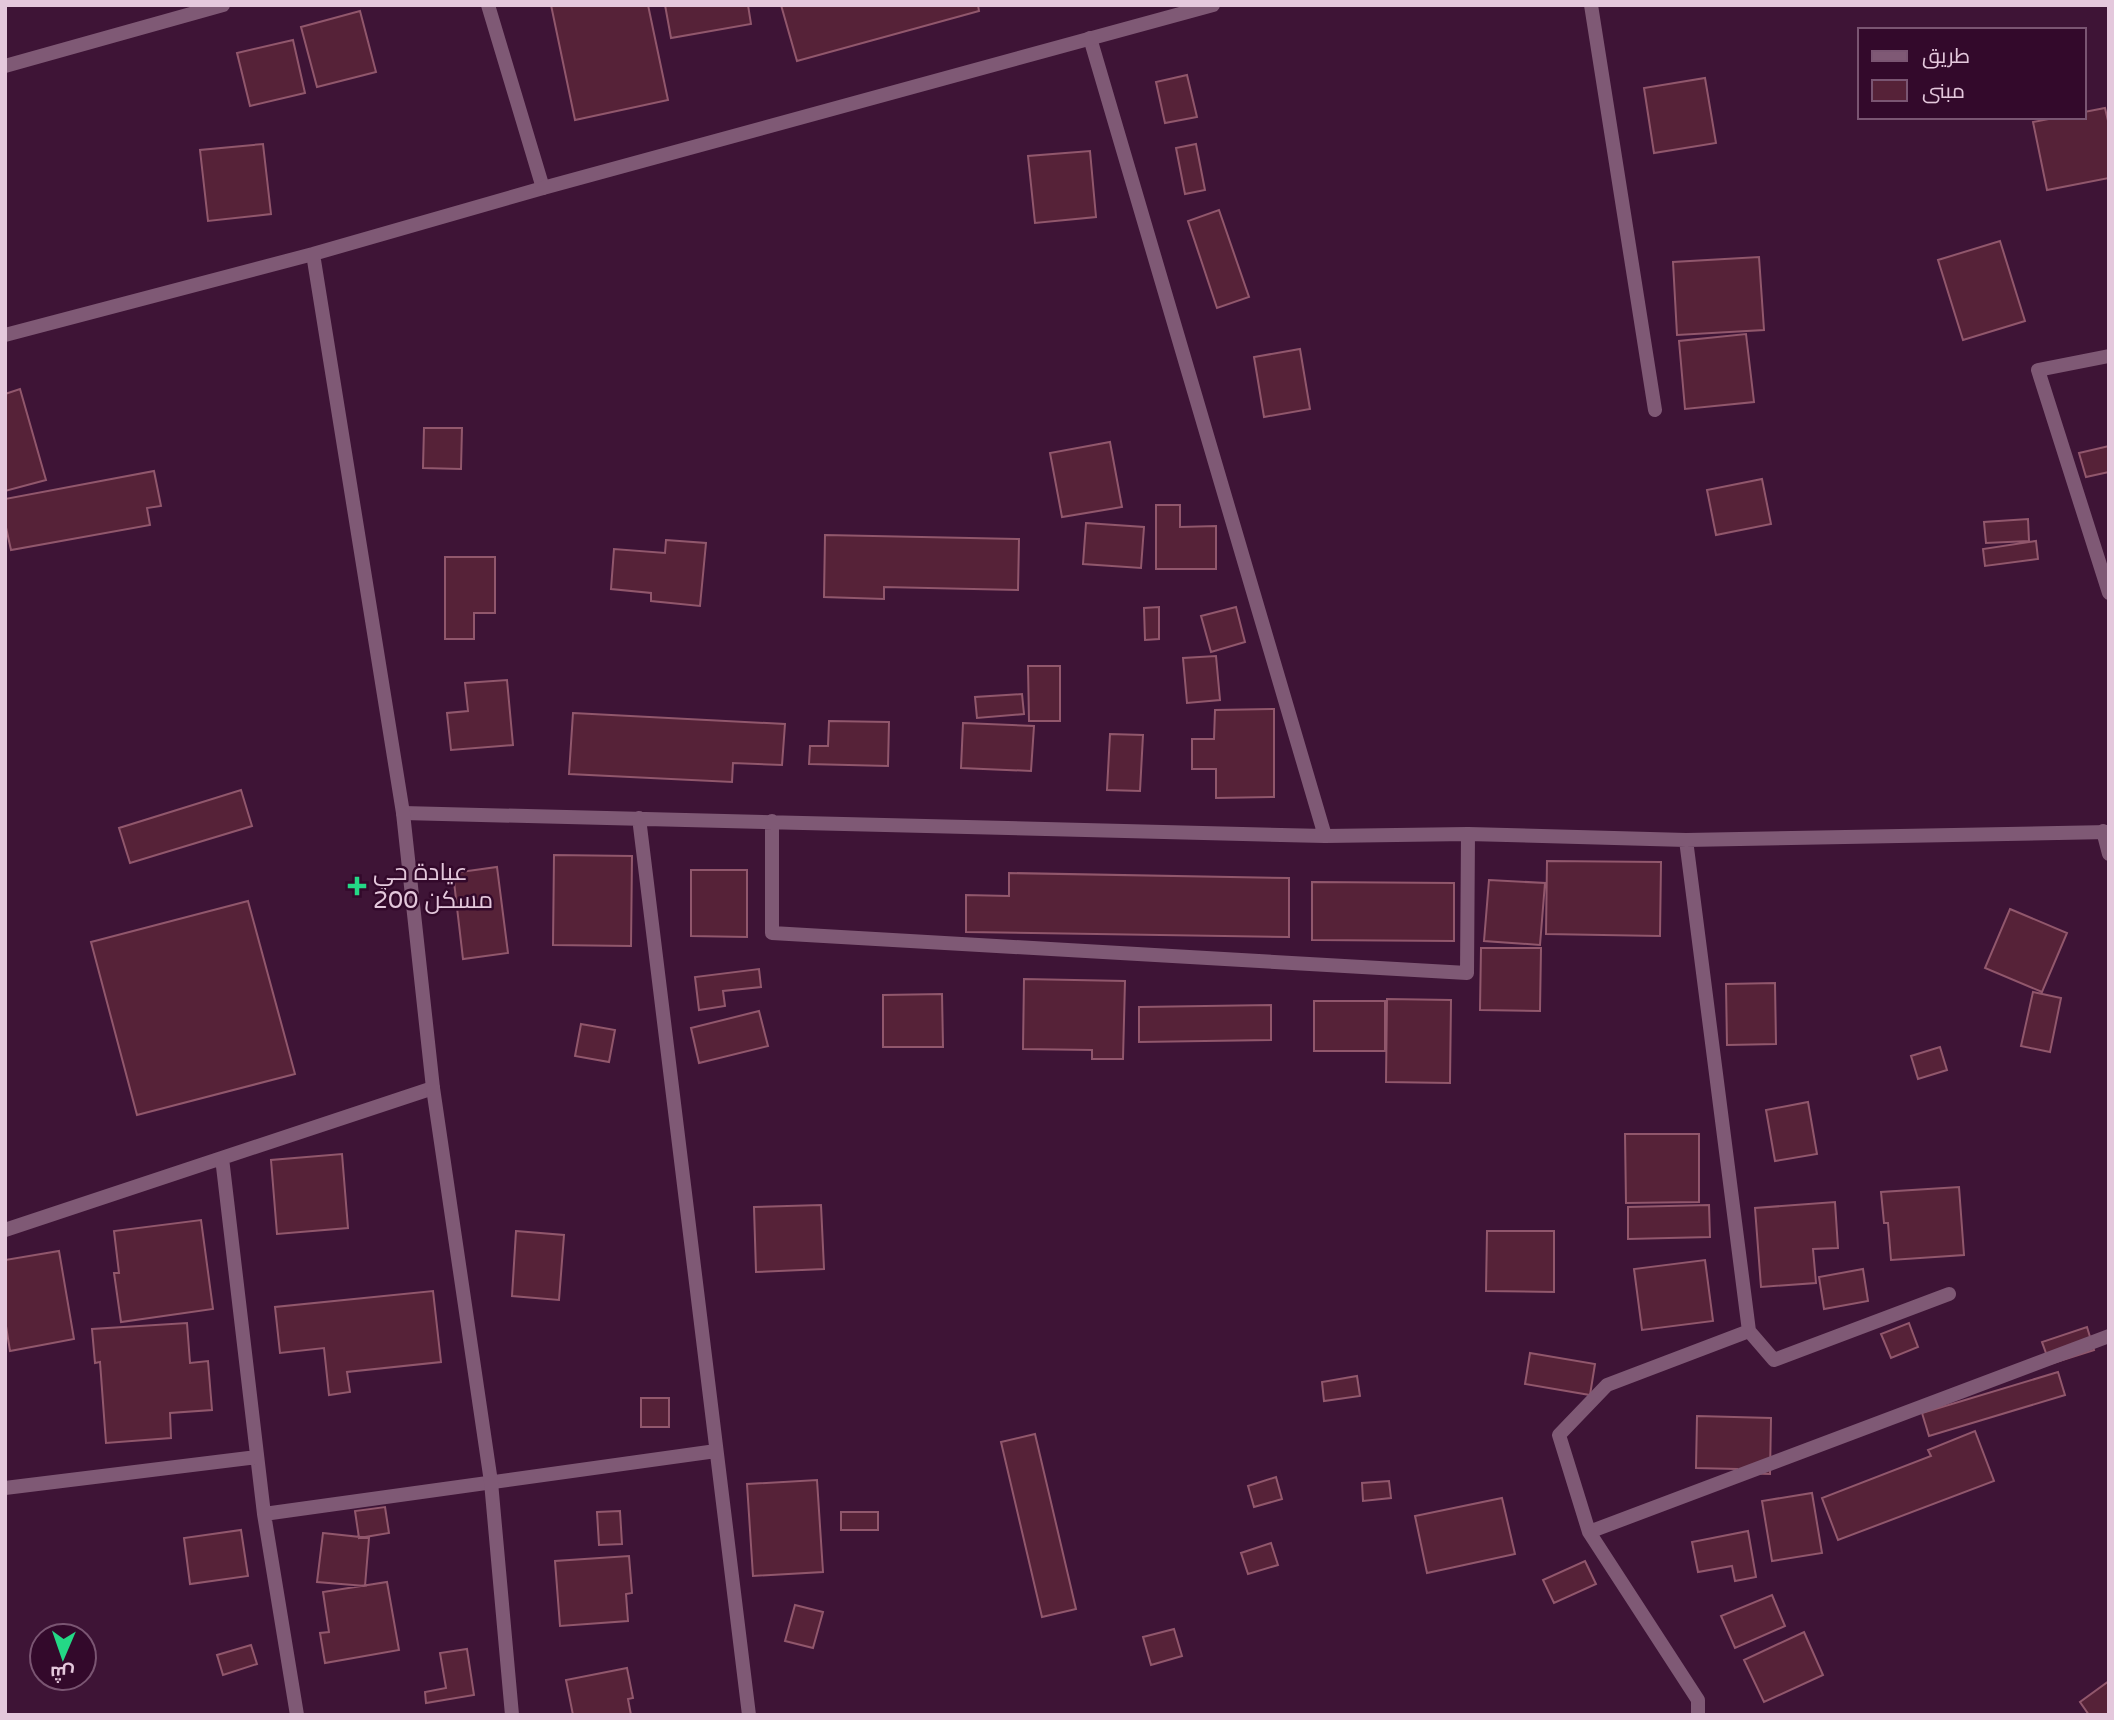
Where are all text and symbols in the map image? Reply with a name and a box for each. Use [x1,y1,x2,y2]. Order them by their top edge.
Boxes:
legend [1858,28,2086,119]
text: طريق [1922,44,1970,69]
text: مبنى [1922,79,1965,104]
place label: عيادة حي 200 مسكن [373,858,493,915]
marker: عيادة حي 200 مسكن [347,876,367,896]
north arrow [28,1622,98,1692]
text: ش [50,1662,75,1684]

